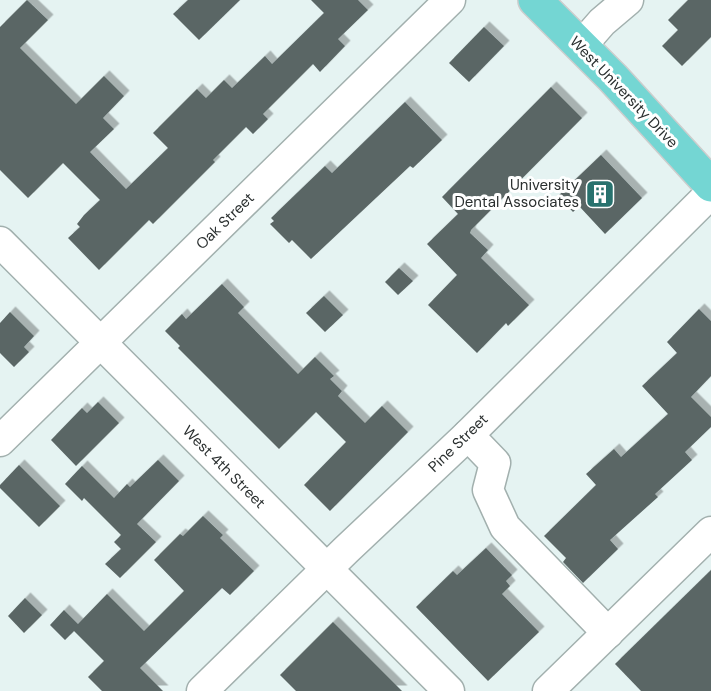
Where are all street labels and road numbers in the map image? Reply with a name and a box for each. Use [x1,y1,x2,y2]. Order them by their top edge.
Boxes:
street label: West University Drive [565,32,683,152]
street label: Oak Street [191,188,259,254]
street label: Pine Street [424,409,492,477]
street label: West 4th Street [178,421,270,513]

